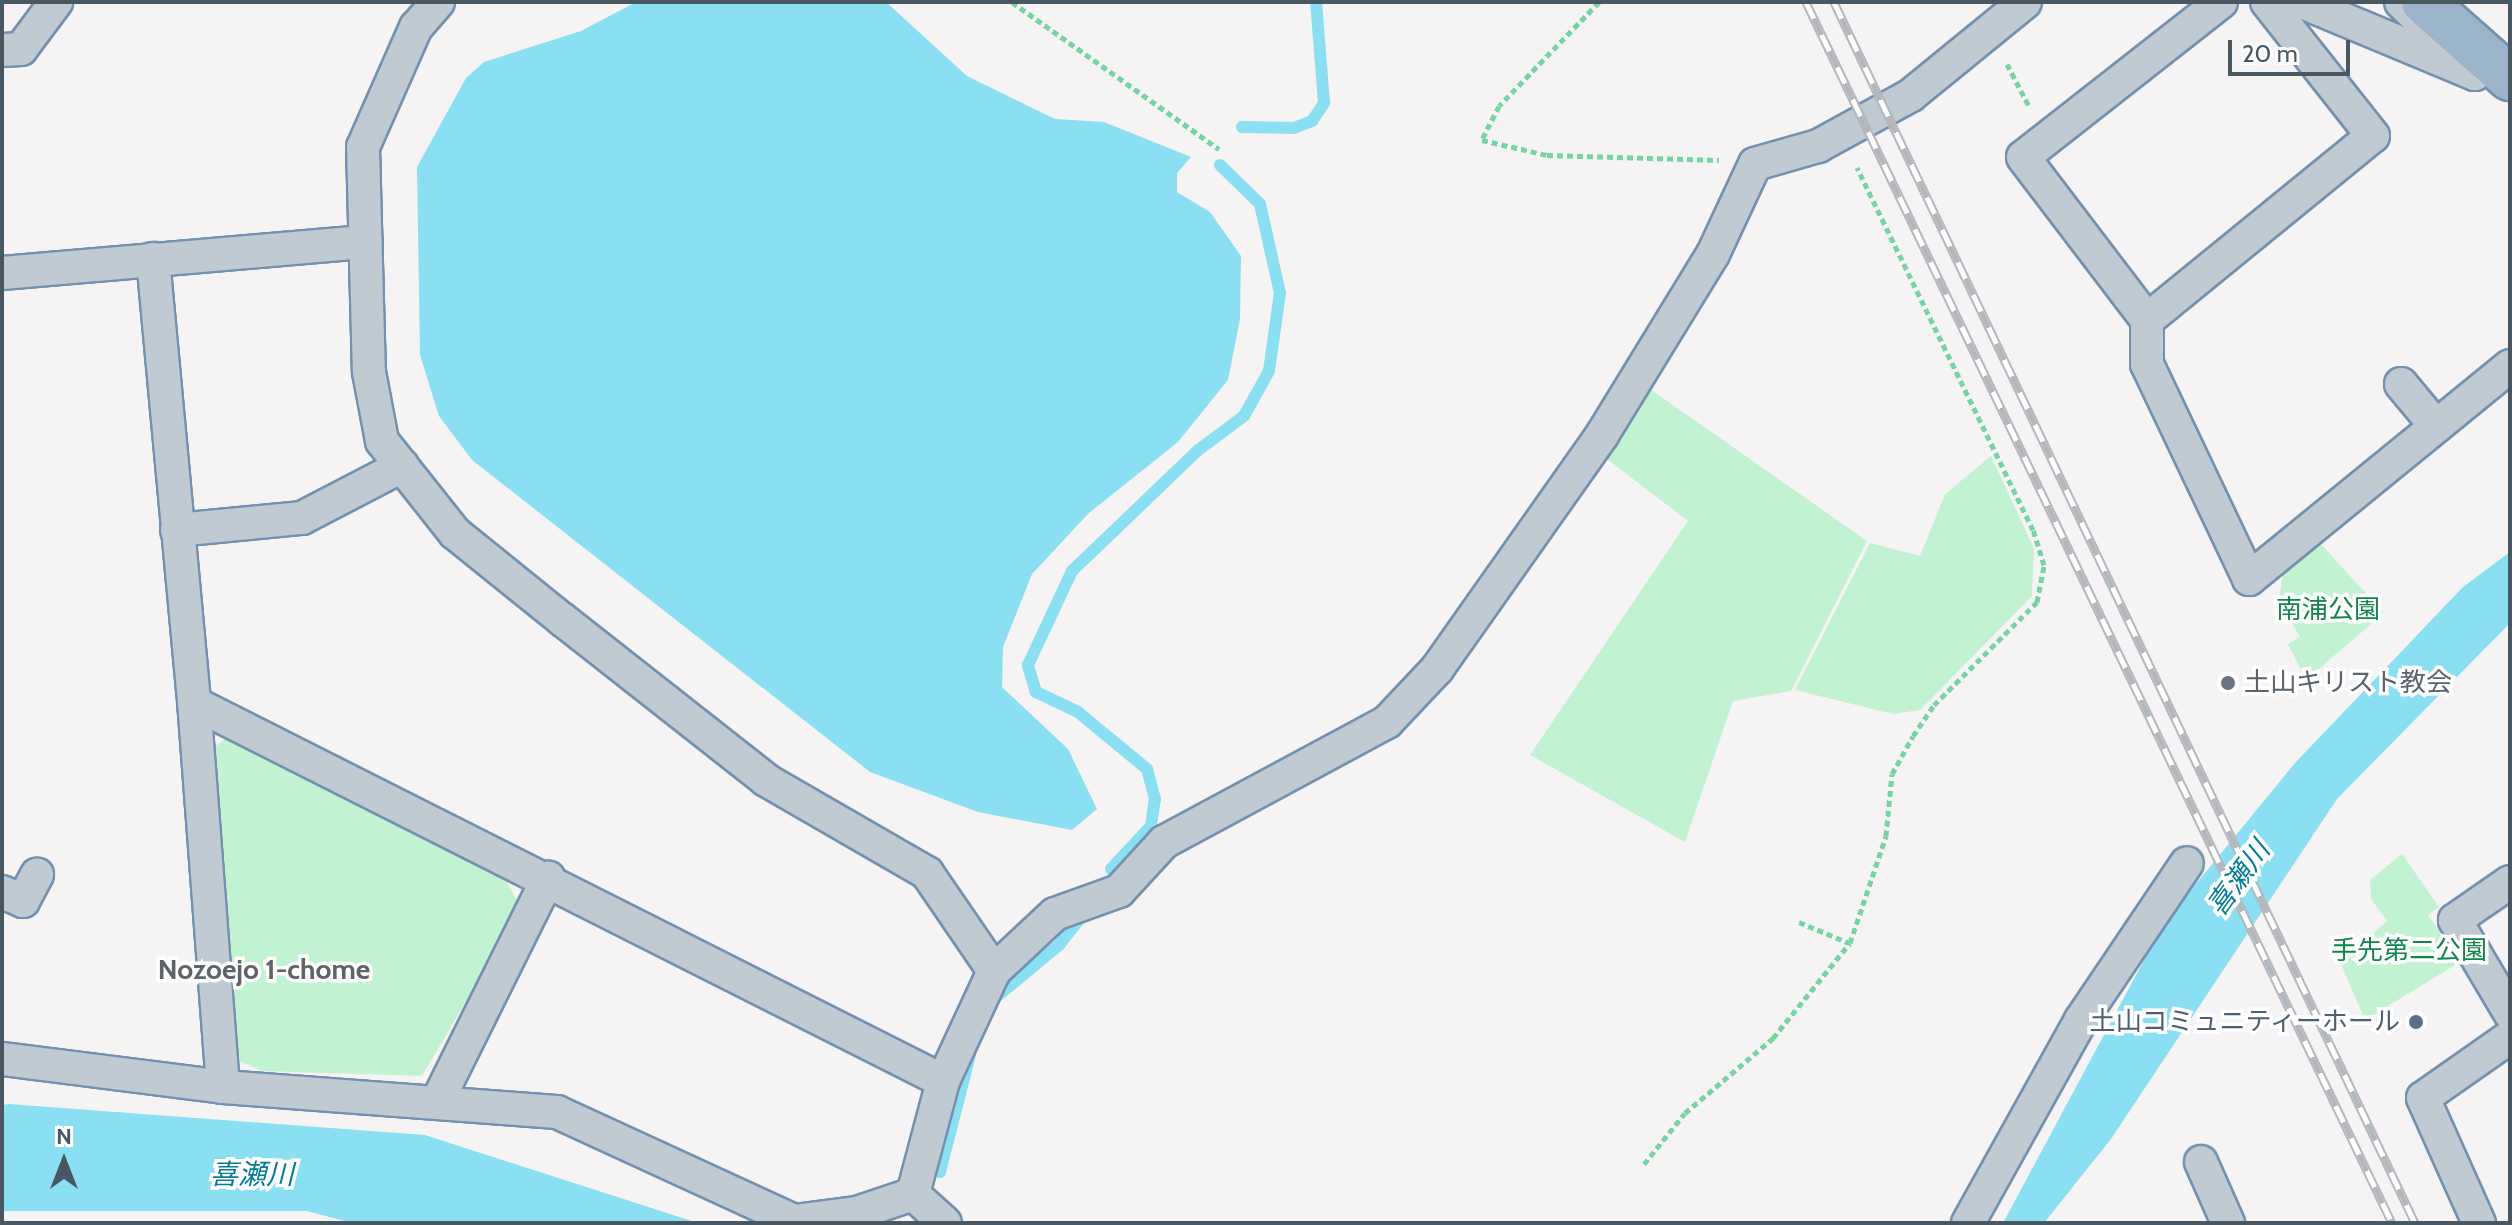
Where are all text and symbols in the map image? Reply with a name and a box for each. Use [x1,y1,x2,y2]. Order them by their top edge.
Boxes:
scale bar [2232,24,2354,74]
text: 20 m [2242,39,2298,68]
park label: 南浦公園 [2276,594,2380,626]
place label: 土山キリスト教会 [2244,667,2452,699]
marker: 土山キリスト教会 [2219,674,2237,692]
water label: 喜瀬川 [2200,834,2276,922]
park label: 手先第二公園 [2331,935,2487,967]
district label: Nozoejo 1-chome [158,952,370,986]
place label: 土山コミュニティーホール [2088,1006,2400,1038]
marker: 土山コミュニティーホール [2407,1013,2425,1031]
north arrow [24,1121,104,1201]
text: N [56,1123,72,1150]
water label: 喜瀬川 [210,1157,294,1191]

